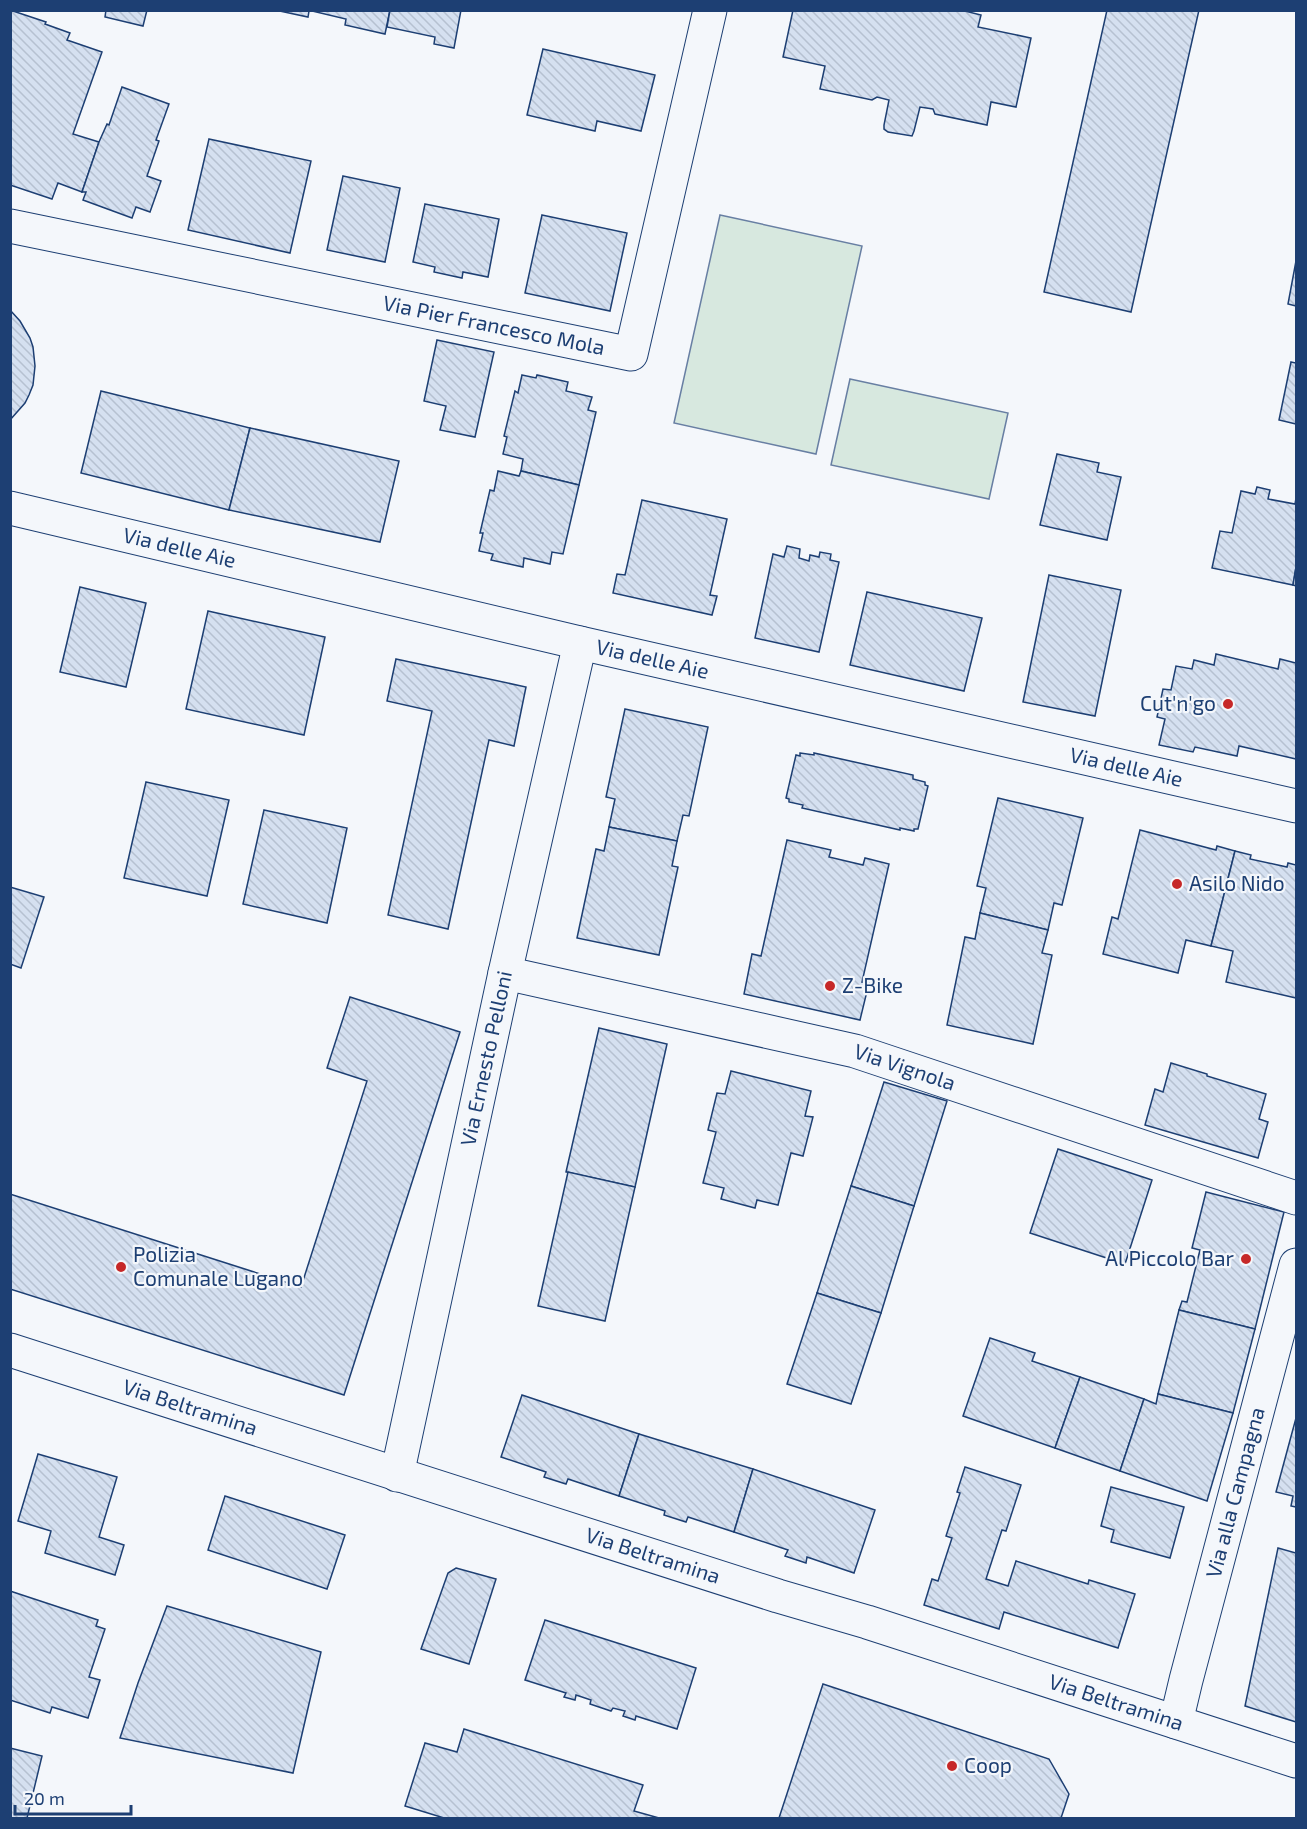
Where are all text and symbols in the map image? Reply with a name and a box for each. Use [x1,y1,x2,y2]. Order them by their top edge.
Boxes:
street label: Via Pier Francesco Mola [381,289,607,359]
street label: Via delle Aie [121,521,239,572]
street label: Via delle Aie [594,633,712,683]
place label: Cut'n'go [1140,690,1216,715]
marker: Cut'n'go [1221,697,1235,711]
street label: Via delle Aie [1068,741,1185,791]
place label: Asilo Nido [1189,870,1285,895]
marker: Asilo Nido [1170,877,1184,891]
street label: Via Ernesto Pelloni [454,968,516,1148]
place label: Z-Bike [842,972,903,997]
marker: Z-Bike [823,979,837,993]
street label: Via Vignola [851,1038,959,1095]
place label: Polizia Comunale Lugano [133,1241,303,1290]
place label: Al Piccolo Bar [1105,1245,1235,1270]
marker: Al Piccolo Bar [1239,1252,1253,1266]
marker: Polizia Comunale Lugano [114,1260,128,1274]
street label: Via Beltramina [120,1373,261,1439]
street label: Via alla Campagna [1200,1404,1269,1580]
street label: Via Beltramina [583,1521,724,1588]
street label: Via Beltramina [1046,1668,1187,1735]
place label: Coop [964,1752,1012,1777]
marker: Coop [945,1759,959,1773]
scale bar [15,1778,130,1816]
text: 20 m [24,1787,65,1809]

